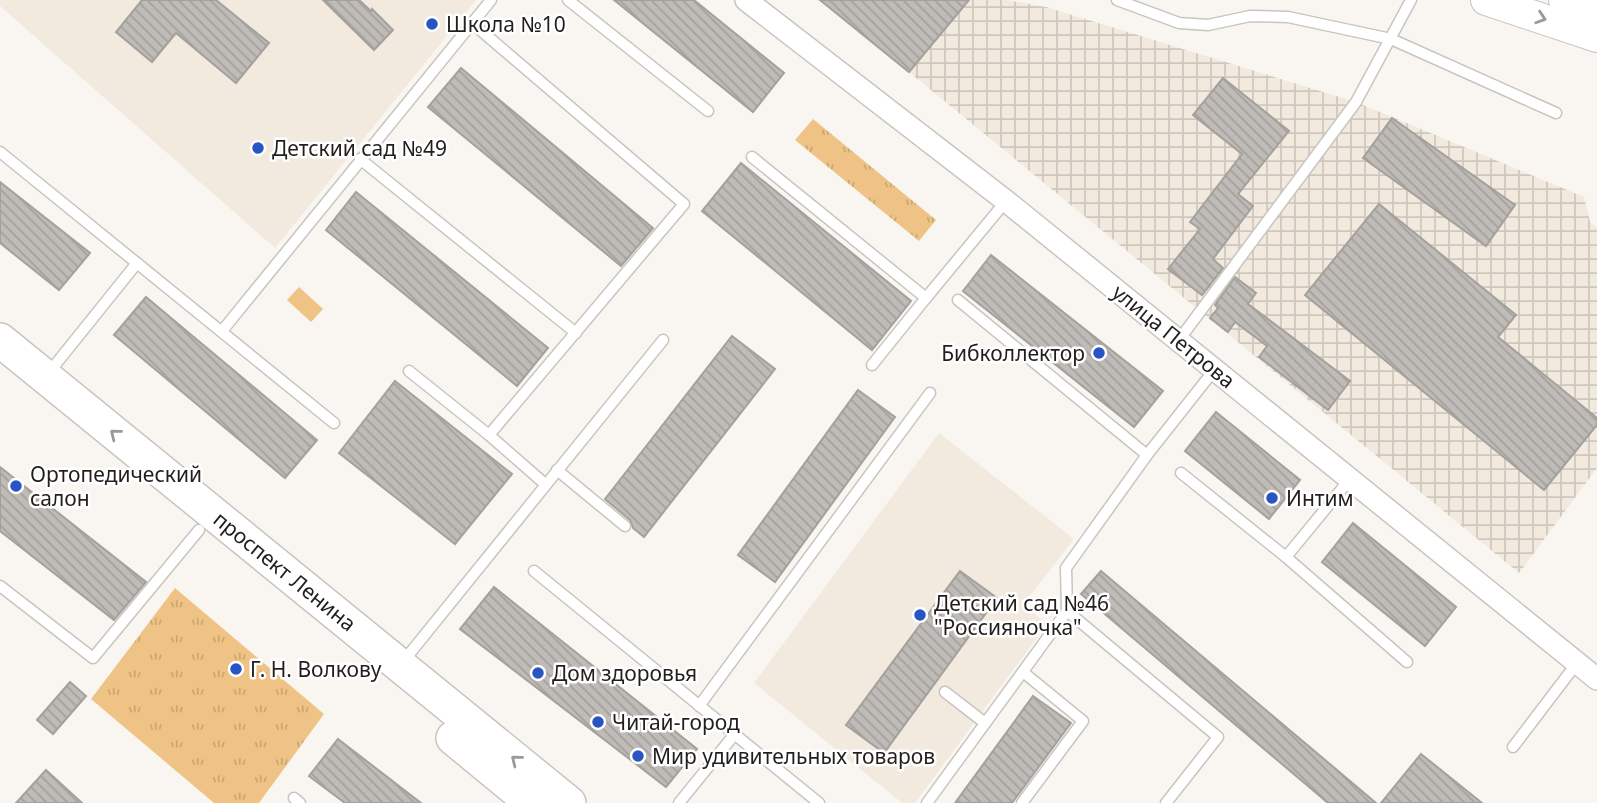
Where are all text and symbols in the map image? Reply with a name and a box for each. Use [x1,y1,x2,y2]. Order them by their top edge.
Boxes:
place label: Школа №10 [446,10,566,38]
one-way arrow [1535,10,1547,25]
marker: Школа №10 [424,16,440,32]
place label: Детский сад №49 [272,134,447,162]
marker: Детский сад №49 [250,140,266,156]
street label: улица Петрова [1107,278,1241,394]
place label: Бибколлектор [941,339,1085,367]
marker: Бибколлектор [1091,345,1107,361]
one-way arrow [111,429,123,442]
place label: Ортопедический салон [30,460,202,512]
marker: Ортопедический салон [8,478,24,494]
place label: Интим [1286,484,1354,512]
marker: Интим [1264,490,1280,506]
street label: проспект Ленина [208,505,362,637]
place label: Детский сад №46 "Россияночка" [934,589,1109,641]
marker: Детский сад №46 "Россияночка" [912,607,928,623]
place label: Г. Н. Волкову [250,655,382,683]
place label: Дом здоровья [552,659,697,687]
marker: Г. Н. Волкову [228,661,244,677]
marker: Дом здоровья [530,665,546,681]
place label: Читай-город [612,708,740,736]
marker: Читай-город [590,714,606,730]
place label: Мир удивительных товаров [652,742,935,770]
marker: Мир удивительных товаров [630,748,646,764]
one-way arrow [512,756,525,768]

